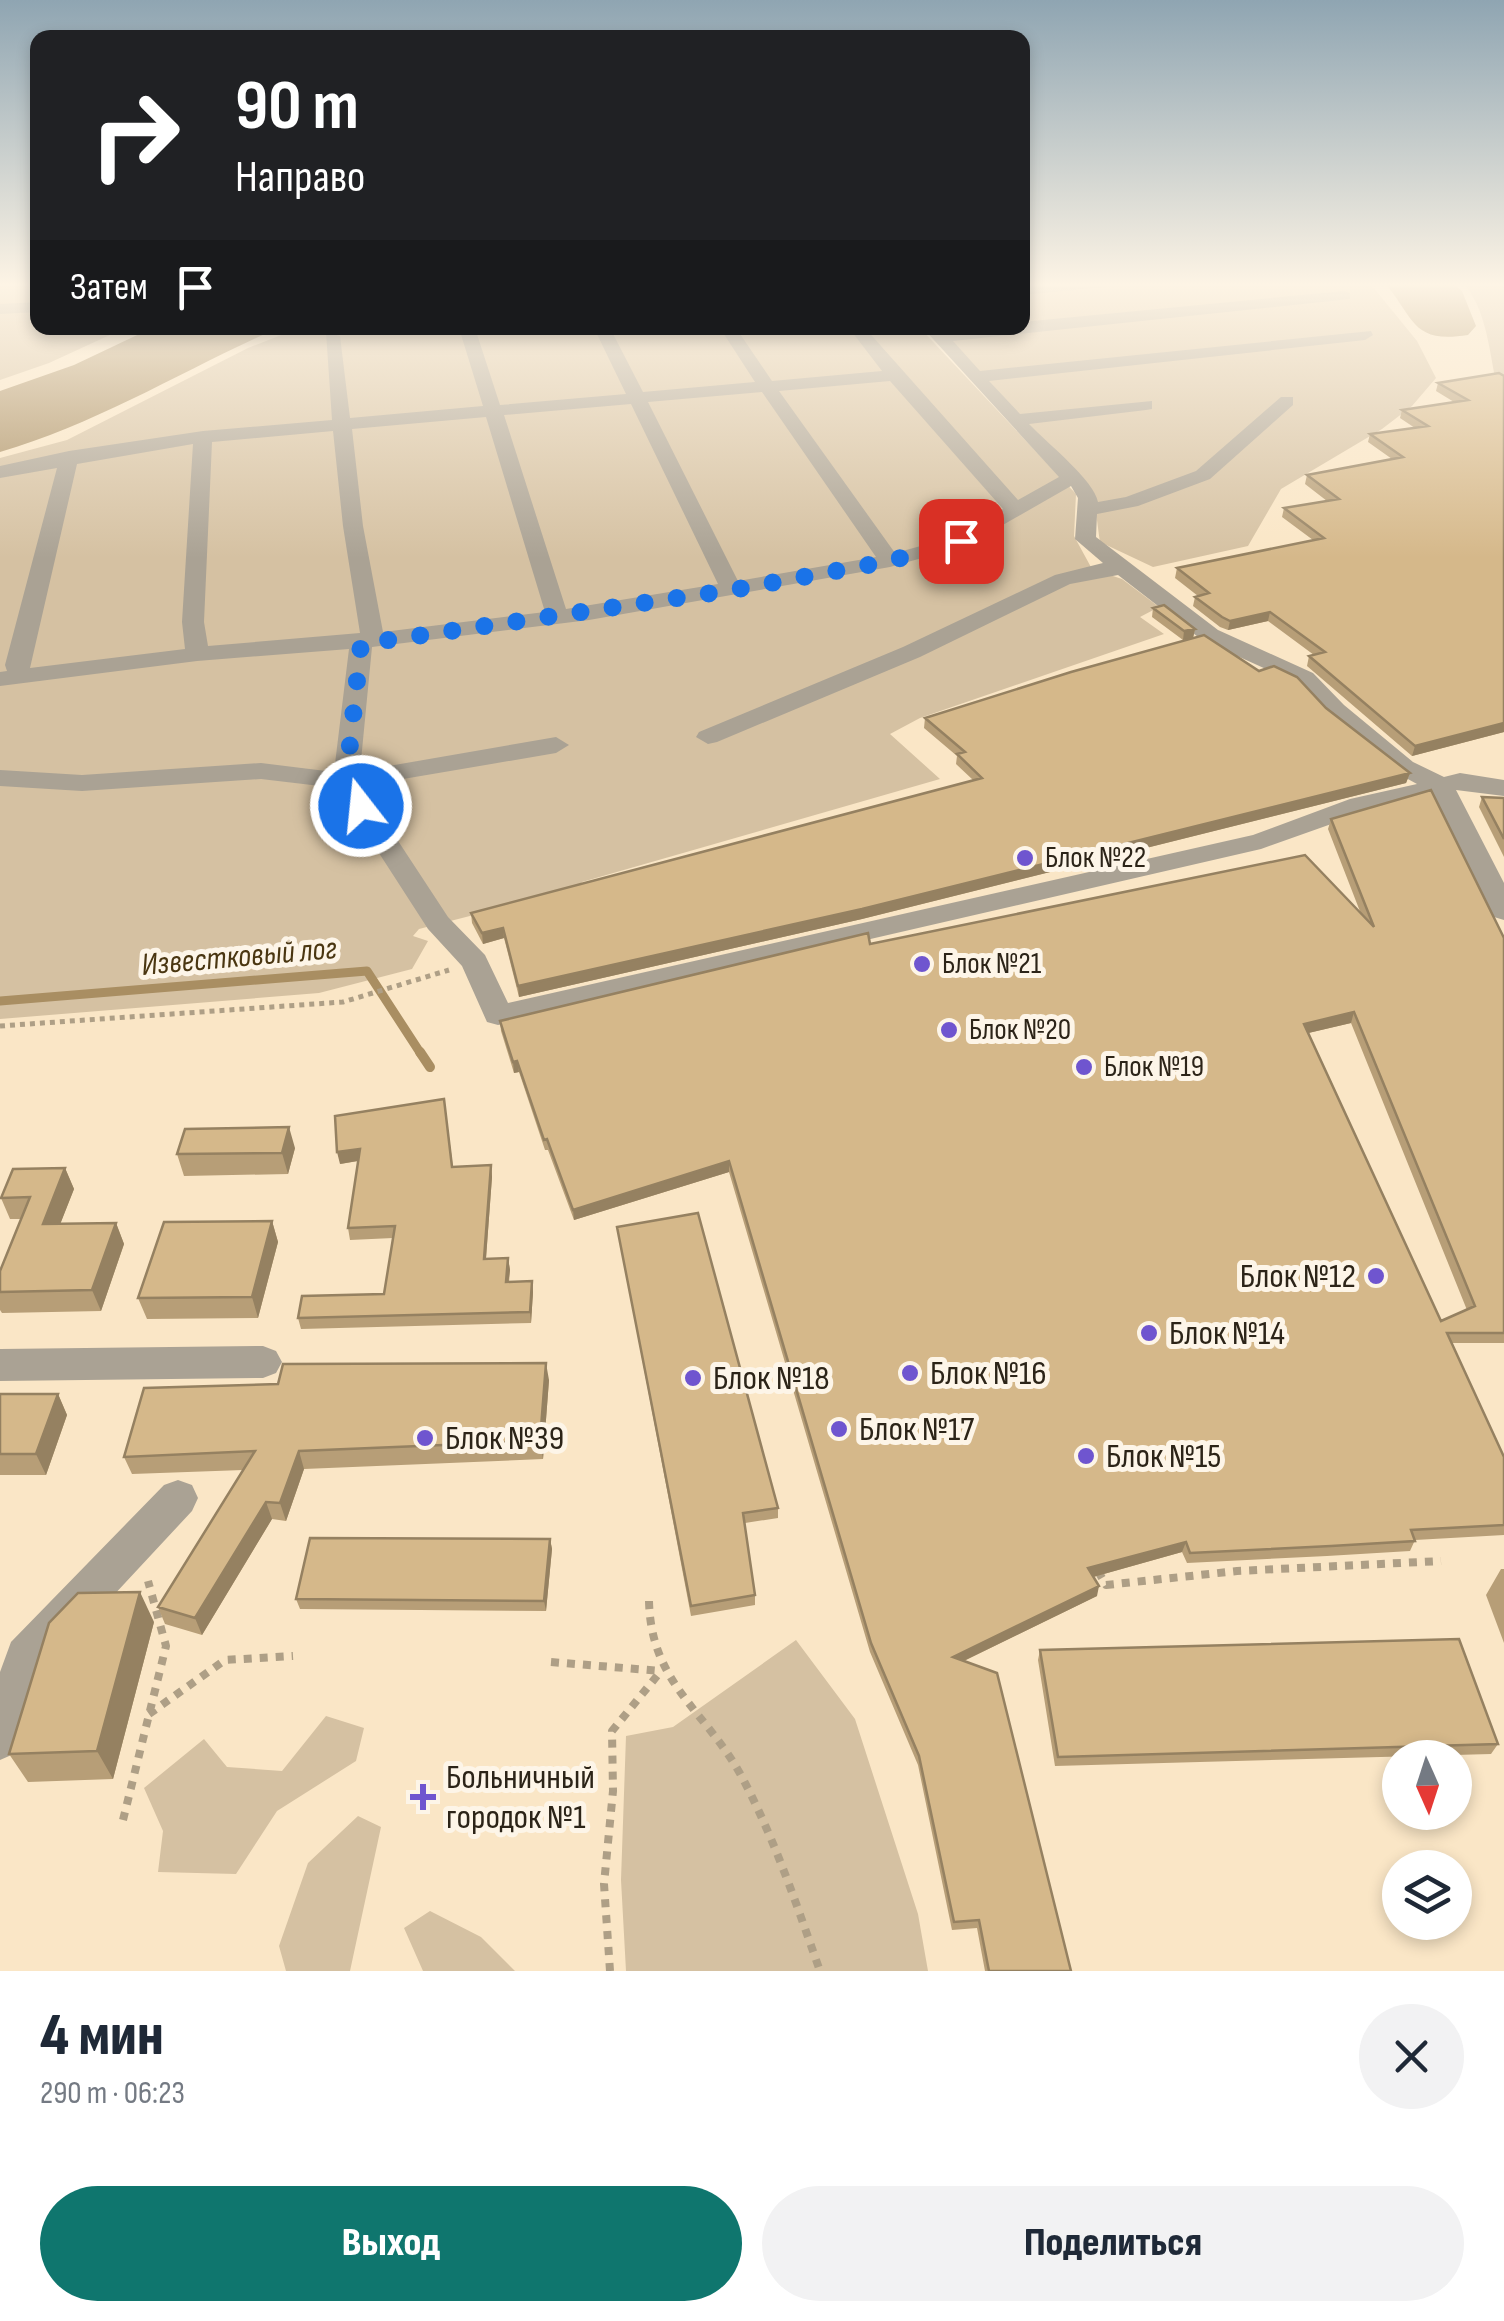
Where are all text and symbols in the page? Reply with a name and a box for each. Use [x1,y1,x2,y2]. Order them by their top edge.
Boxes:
text: 90 m [235,65,359,149]
icon: right [70,70,200,200]
text: Направо [235,150,365,205]
icon: arrive [168,260,223,315]
text: Затем [70,265,148,310]
pin [919,499,1004,584]
icon: arrive [934,514,989,569]
position arrow [309,754,413,858]
place label: Блок №22 [1045,840,1146,876]
marker: Блок №22 [1014,847,1036,869]
water label: Известковый лог [140,929,339,985]
place label: Блок №21 [942,946,1042,982]
marker: Блок №21 [911,953,933,975]
place label: Блок №20 [969,1012,1071,1048]
marker: Блок №20 [938,1019,960,1041]
place label: Блок №19 [1104,1049,1204,1085]
marker: Блок №19 [1073,1056,1095,1078]
place label: Блок №12 [1240,1255,1356,1298]
marker: Блок №12 [1365,1265,1387,1287]
place label: Блок №14 [1169,1312,1285,1355]
marker: Блок №14 [1138,1322,1160,1344]
place label: Блок №16 [930,1352,1047,1395]
place label: Блок №18 [713,1357,830,1400]
marker: Блок №16 [899,1362,921,1384]
marker: Блок №18 [682,1367,704,1389]
place label: Блок №17 [859,1408,974,1451]
place label: Блок №39 [445,1417,564,1460]
marker: Блок №17 [828,1418,850,1440]
marker: Блок №39 [414,1427,436,1449]
place label: Блок №15 [1106,1435,1221,1478]
marker: Блок №15 [1075,1445,1097,1467]
north arrow [1382,1740,1472,1830]
map controls [1382,1740,1472,1940]
place label: Больничный городок №1 [446,1756,595,1839]
marker: Больничный городок №1 [410,1784,436,1810]
button: layers [1382,1850,1472,1940]
text: 4 мин [40,2000,164,2072]
button: close [1359,2004,1464,2109]
text: 290 m · 06:23 [40,2074,185,2113]
button: Выход [40,2186,742,2301]
button: Поделиться [762,2186,1464,2301]

